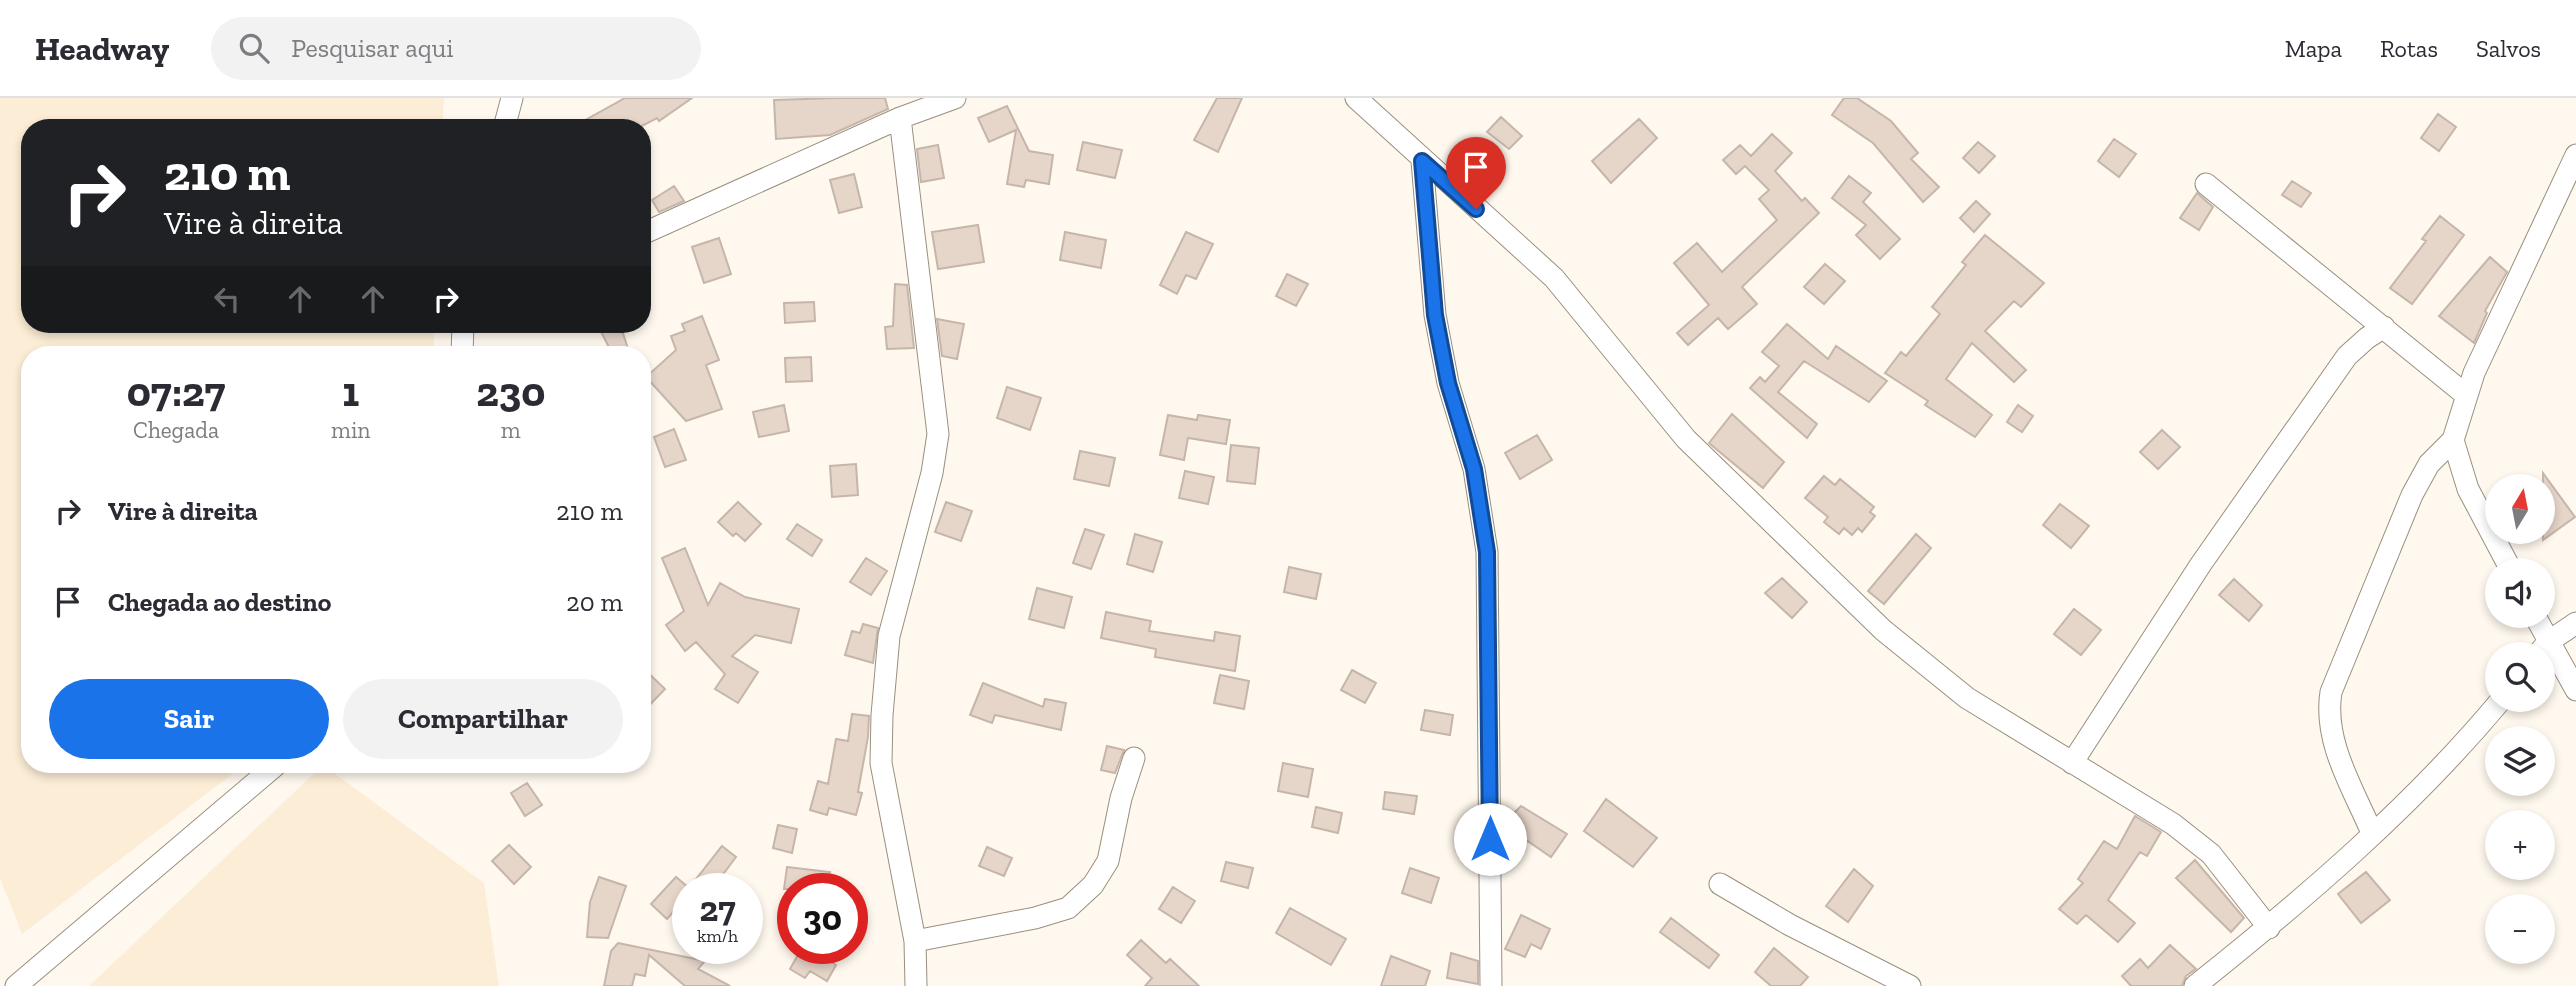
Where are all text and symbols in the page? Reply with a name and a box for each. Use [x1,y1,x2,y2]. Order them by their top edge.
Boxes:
search box [211,17,701,80]
text: Headway [35,29,169,68]
icon: search [235,29,273,67]
text: Pesquisar aqui [291,32,454,64]
text: Mapa [2285,34,2342,63]
text: Rotas [2380,34,2438,63]
text: Salvos [2476,34,2541,63]
pin [1446,137,1506,209]
text: 210 m [164,144,290,203]
icon: right [49,147,140,238]
icon: arrive [1457,148,1495,186]
text: Vire à direita [164,204,343,242]
icon: left [208,280,246,318]
icon: ahead [281,280,319,318]
icon: ahead [354,280,392,318]
icon: right [427,280,465,318]
text: 07:27 [127,366,225,417]
text: 1 [342,366,359,417]
text: 230 [476,366,545,417]
text: Chegada [133,416,219,444]
text: min [331,416,371,444]
text: m [501,416,521,444]
north arrow [2485,474,2555,544]
map controls [2485,474,2555,964]
icon: right [49,492,87,530]
text: Vire à direita [108,495,258,527]
text: 210 m [556,495,623,527]
button: sound [2485,558,2555,628]
icon: arrive [49,583,87,621]
text: Chegada ao destino [108,586,331,618]
text: 20 m [566,586,623,618]
button: search [2485,642,2555,712]
button: Sair [49,679,329,759]
button: Compartilhar [343,679,623,759]
button: layers [2485,726,2555,796]
position arrow [1453,802,1527,876]
button: + [2485,810,2555,880]
speed limit sign: 30 [777,873,868,964]
text: 27 [699,888,736,930]
button: − [2485,894,2555,964]
text: km/h [697,925,738,947]

